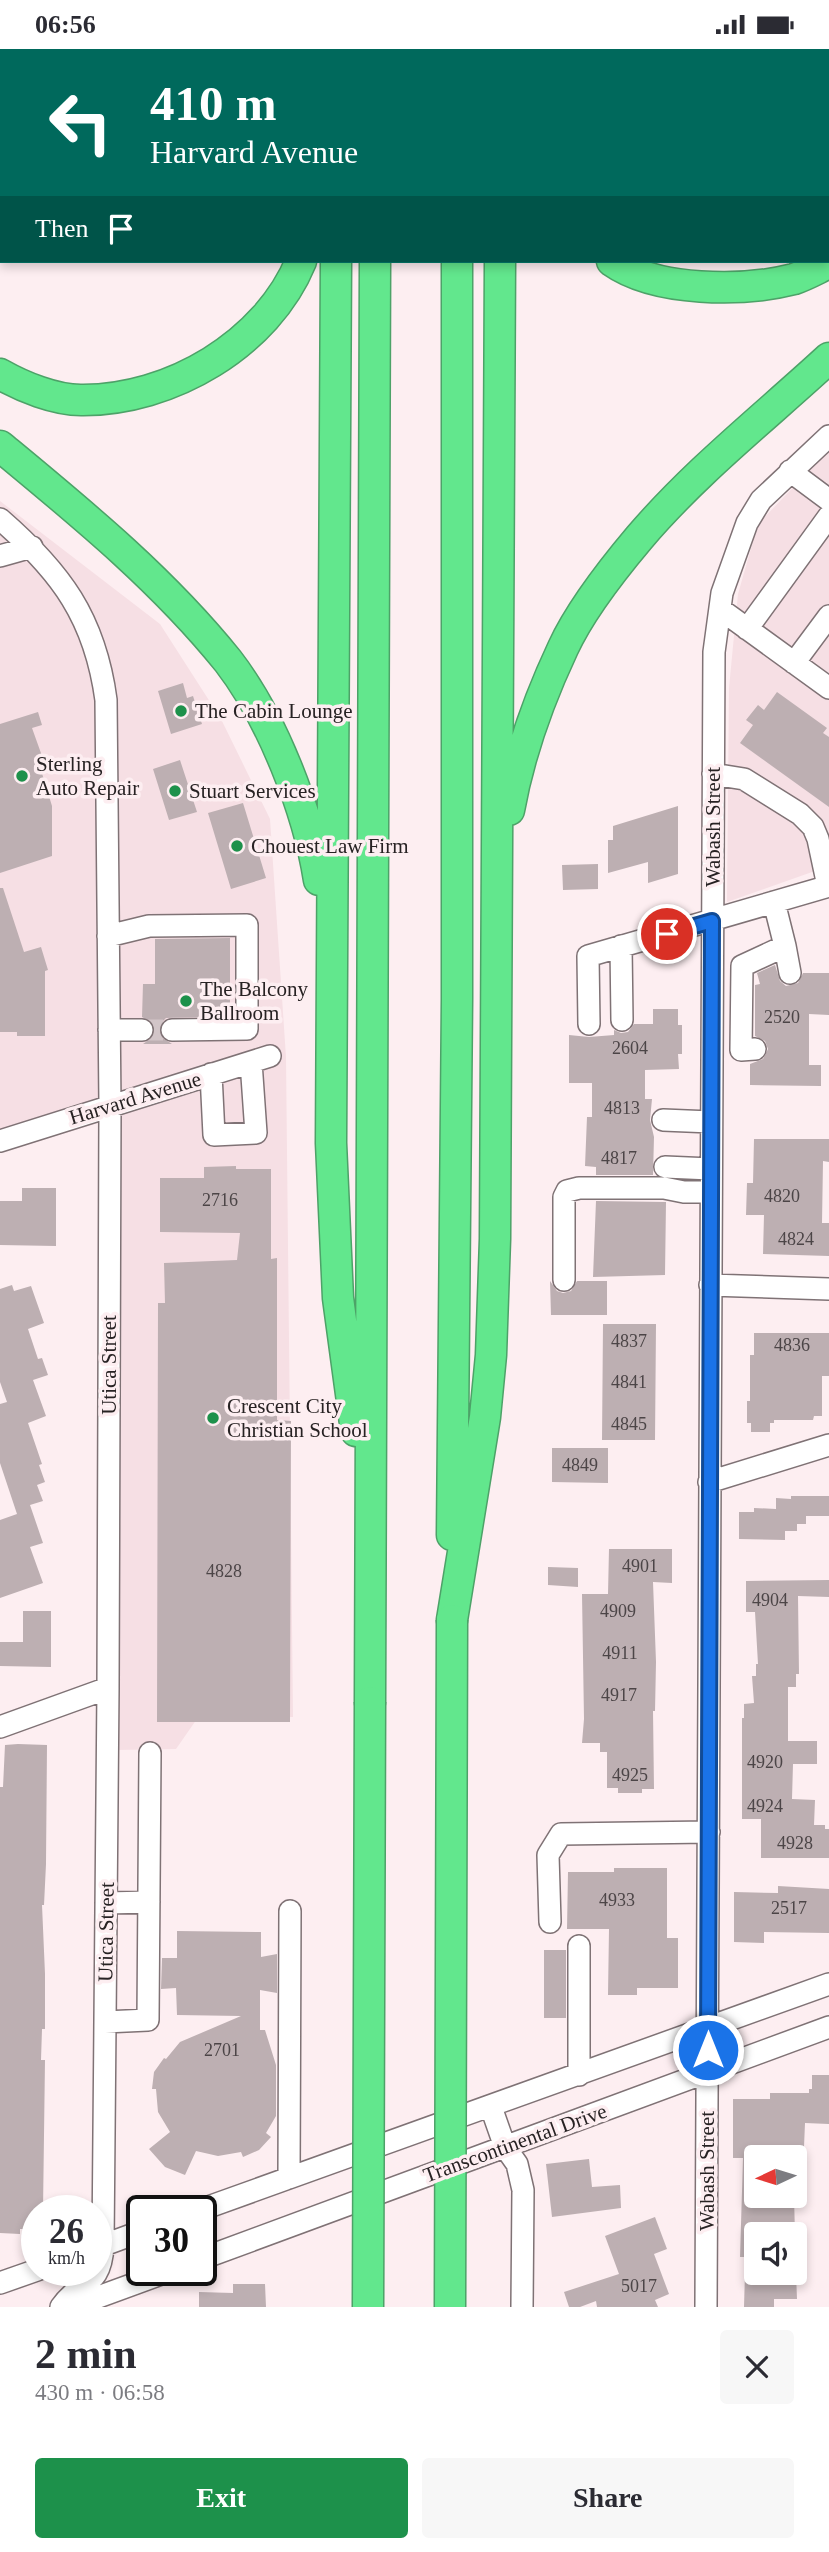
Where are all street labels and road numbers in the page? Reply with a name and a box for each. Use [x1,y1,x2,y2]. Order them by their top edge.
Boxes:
street label: Wabash Street [701,767,725,887]
street label: Harvard Avenue [66,1067,204,1129]
street label: Utica Street [97,1315,121,1415]
street label: Utica Street [93,1882,119,1982]
street label: Transcontinental Drive [420,2099,610,2187]
street label: Wabash Street [695,2111,719,2231]

